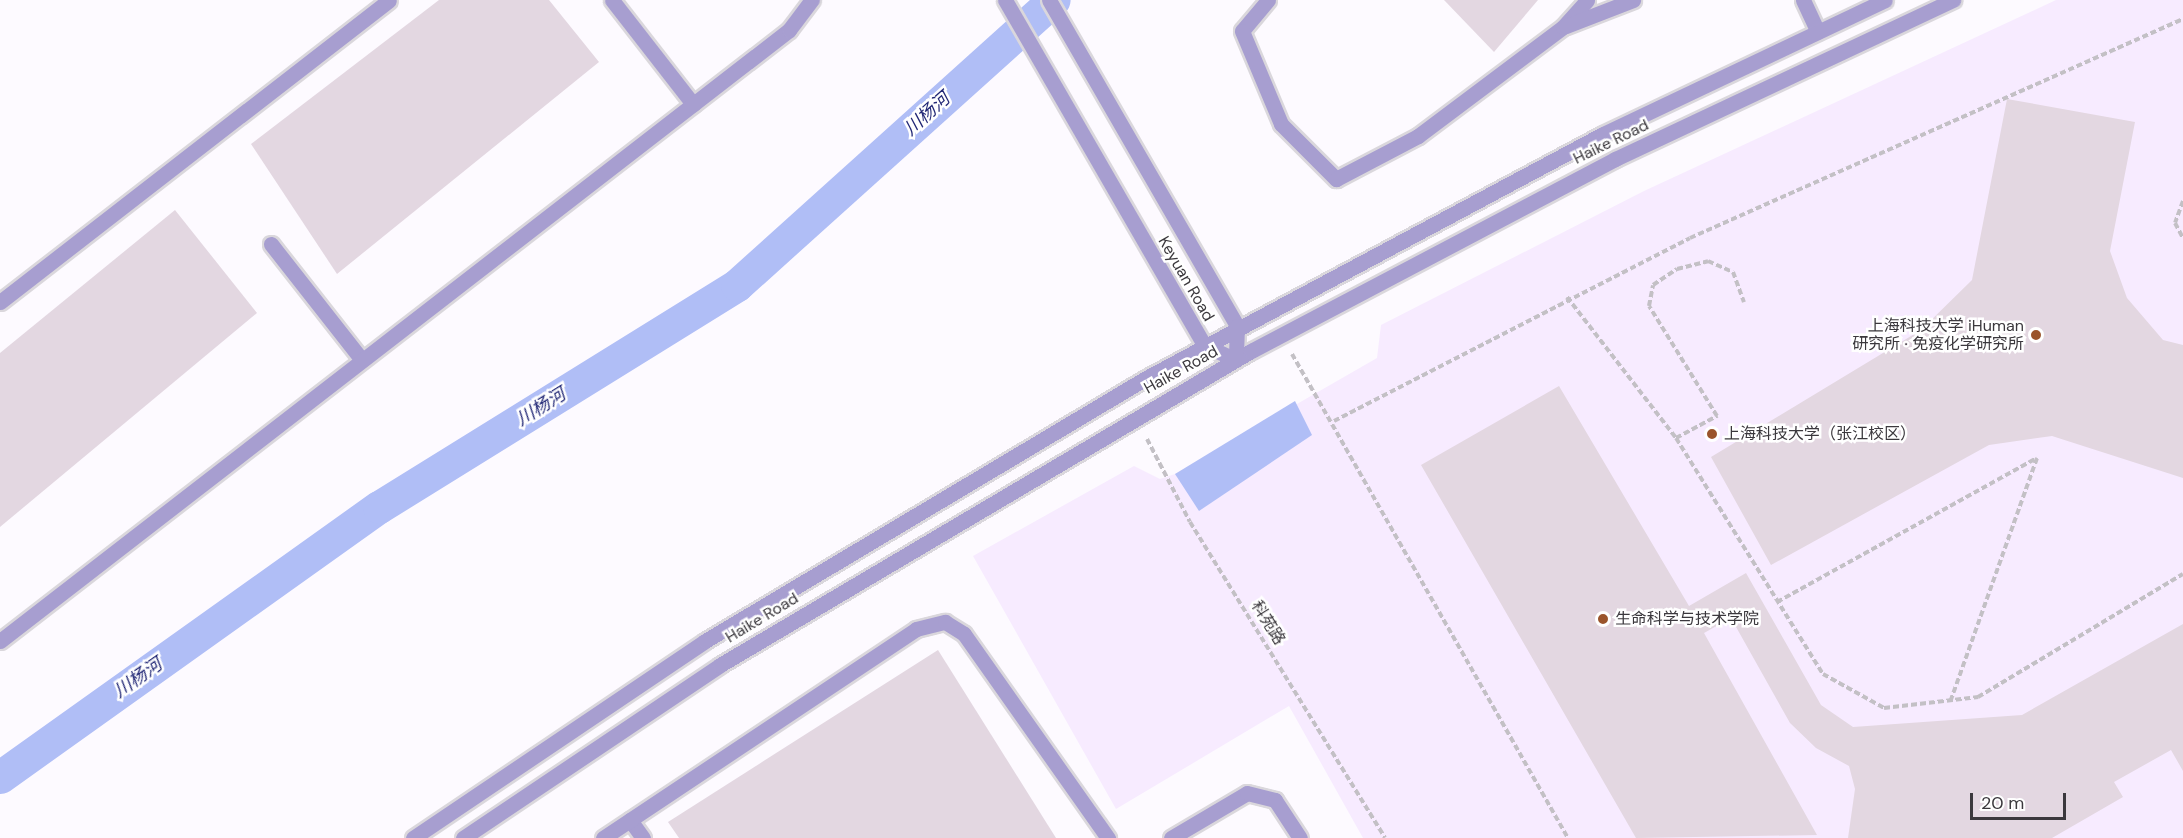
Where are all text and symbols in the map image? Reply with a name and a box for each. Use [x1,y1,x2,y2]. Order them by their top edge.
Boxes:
water label: 川杨河 [900,88,954,140]
street label: Haike Road [1570,116,1652,168]
street label: Keyuan Road [1154,233,1218,325]
place label: 上海科技大学 iHuman 研究所 · 免疫化学研究所 [1852,316,2024,354]
marker: 上海科技大学 iHuman 研究所 · 免疫化学研究所 [2029,328,2043,342]
street label: Haike Road [1141,342,1221,398]
water label: 川杨河 [512,384,570,430]
place label: 上海科技大学（张江校区） [1724,424,1916,444]
marker: 上海科技大学（张江校区） [1705,427,1719,441]
street label: Haike Road [722,589,802,647]
street label: 科苑路 [1247,598,1289,648]
place label: 生命科学与技术学院 [1615,609,1759,629]
marker: 生命科学与技术学院 [1596,612,1610,626]
water label: 川杨河 [110,654,166,702]
scale bar [1973,781,2069,819]
text: 20 m [1981,791,2024,815]

